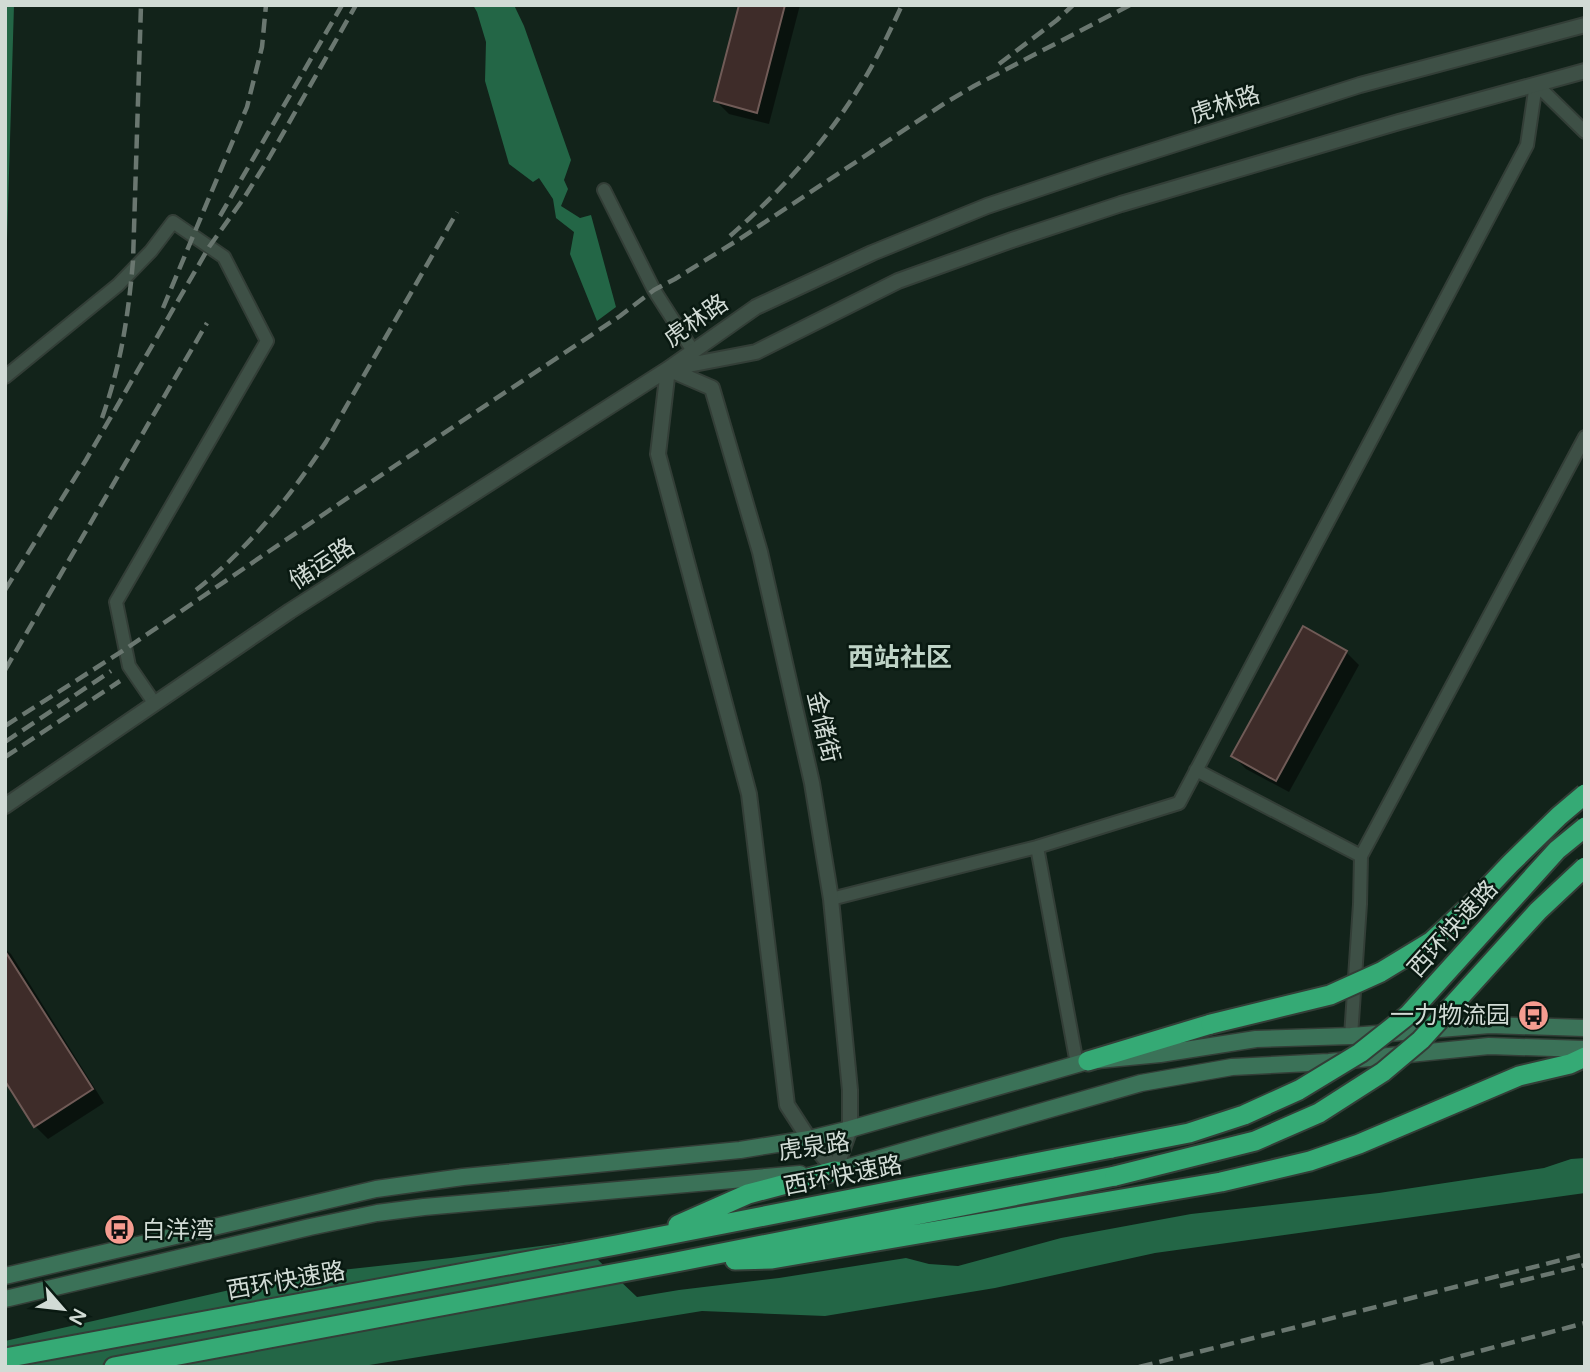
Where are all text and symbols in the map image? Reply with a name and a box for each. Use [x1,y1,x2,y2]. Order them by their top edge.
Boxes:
street label: 虎林路 [1186,80,1264,130]
street label: 虎林路 [658,288,734,354]
street label: 储运路 [284,532,360,596]
district label: 西站社区 [848,642,952,673]
street label: 金储街 [801,689,845,765]
street label: 西环快速路 [1402,875,1504,983]
bus stop icon: 一力物流园 [1516,998,1550,1032]
place label: 一力物流园 [1390,1001,1510,1030]
street label: 虎泉路 [776,1128,852,1166]
street label: 西环快速路 [781,1150,905,1202]
bus stop icon: 白洋湾 [102,1213,136,1247]
place label: 白洋湾 [142,1216,214,1245]
street label: 西环快速路 [224,1256,348,1306]
north arrow [28,1274,98,1344]
text: N [64,1305,90,1328]

